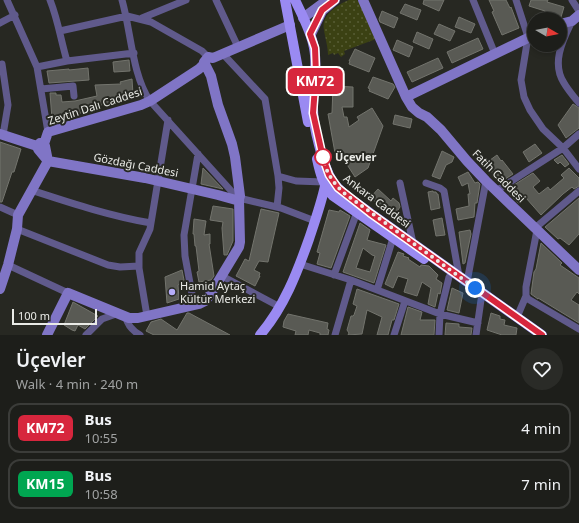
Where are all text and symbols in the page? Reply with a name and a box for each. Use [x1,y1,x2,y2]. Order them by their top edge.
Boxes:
north arrow [527,12,567,52]
map controls [527,12,567,52]
line badge: KM72 [287,68,343,94]
text: KM72 [296,71,334,90]
street label: Zeytin Dalı Caddesi [46,83,144,128]
street label: Fatih Caddesi [470,146,529,205]
marker: Üçevler [314,148,332,166]
street label: Gözdağı Caddesi [92,149,180,180]
place label: Üçevler [335,149,376,164]
street label: Ankara Caddesi [341,170,414,231]
place label: Hamid Aytaç Kültür Merkezi [180,278,255,306]
your location [465,278,485,298]
marker: Hamid Aytaç Kültür Merkezi [167,287,177,297]
scale bar [12,307,97,326]
text: 100 m [18,308,50,323]
text: Üçevler [16,347,86,373]
button: heart [521,348,563,390]
text: Walk · 4 min · 240 m [16,375,138,393]
text: Bus [85,409,112,429]
text: KM72 [26,418,65,437]
text: 4 min [521,418,561,438]
text: 10:55 [85,429,118,447]
text: Bus [85,465,112,485]
text: KM15 [26,474,65,493]
text: 7 min [521,474,561,494]
text: 10:58 [85,485,118,503]

